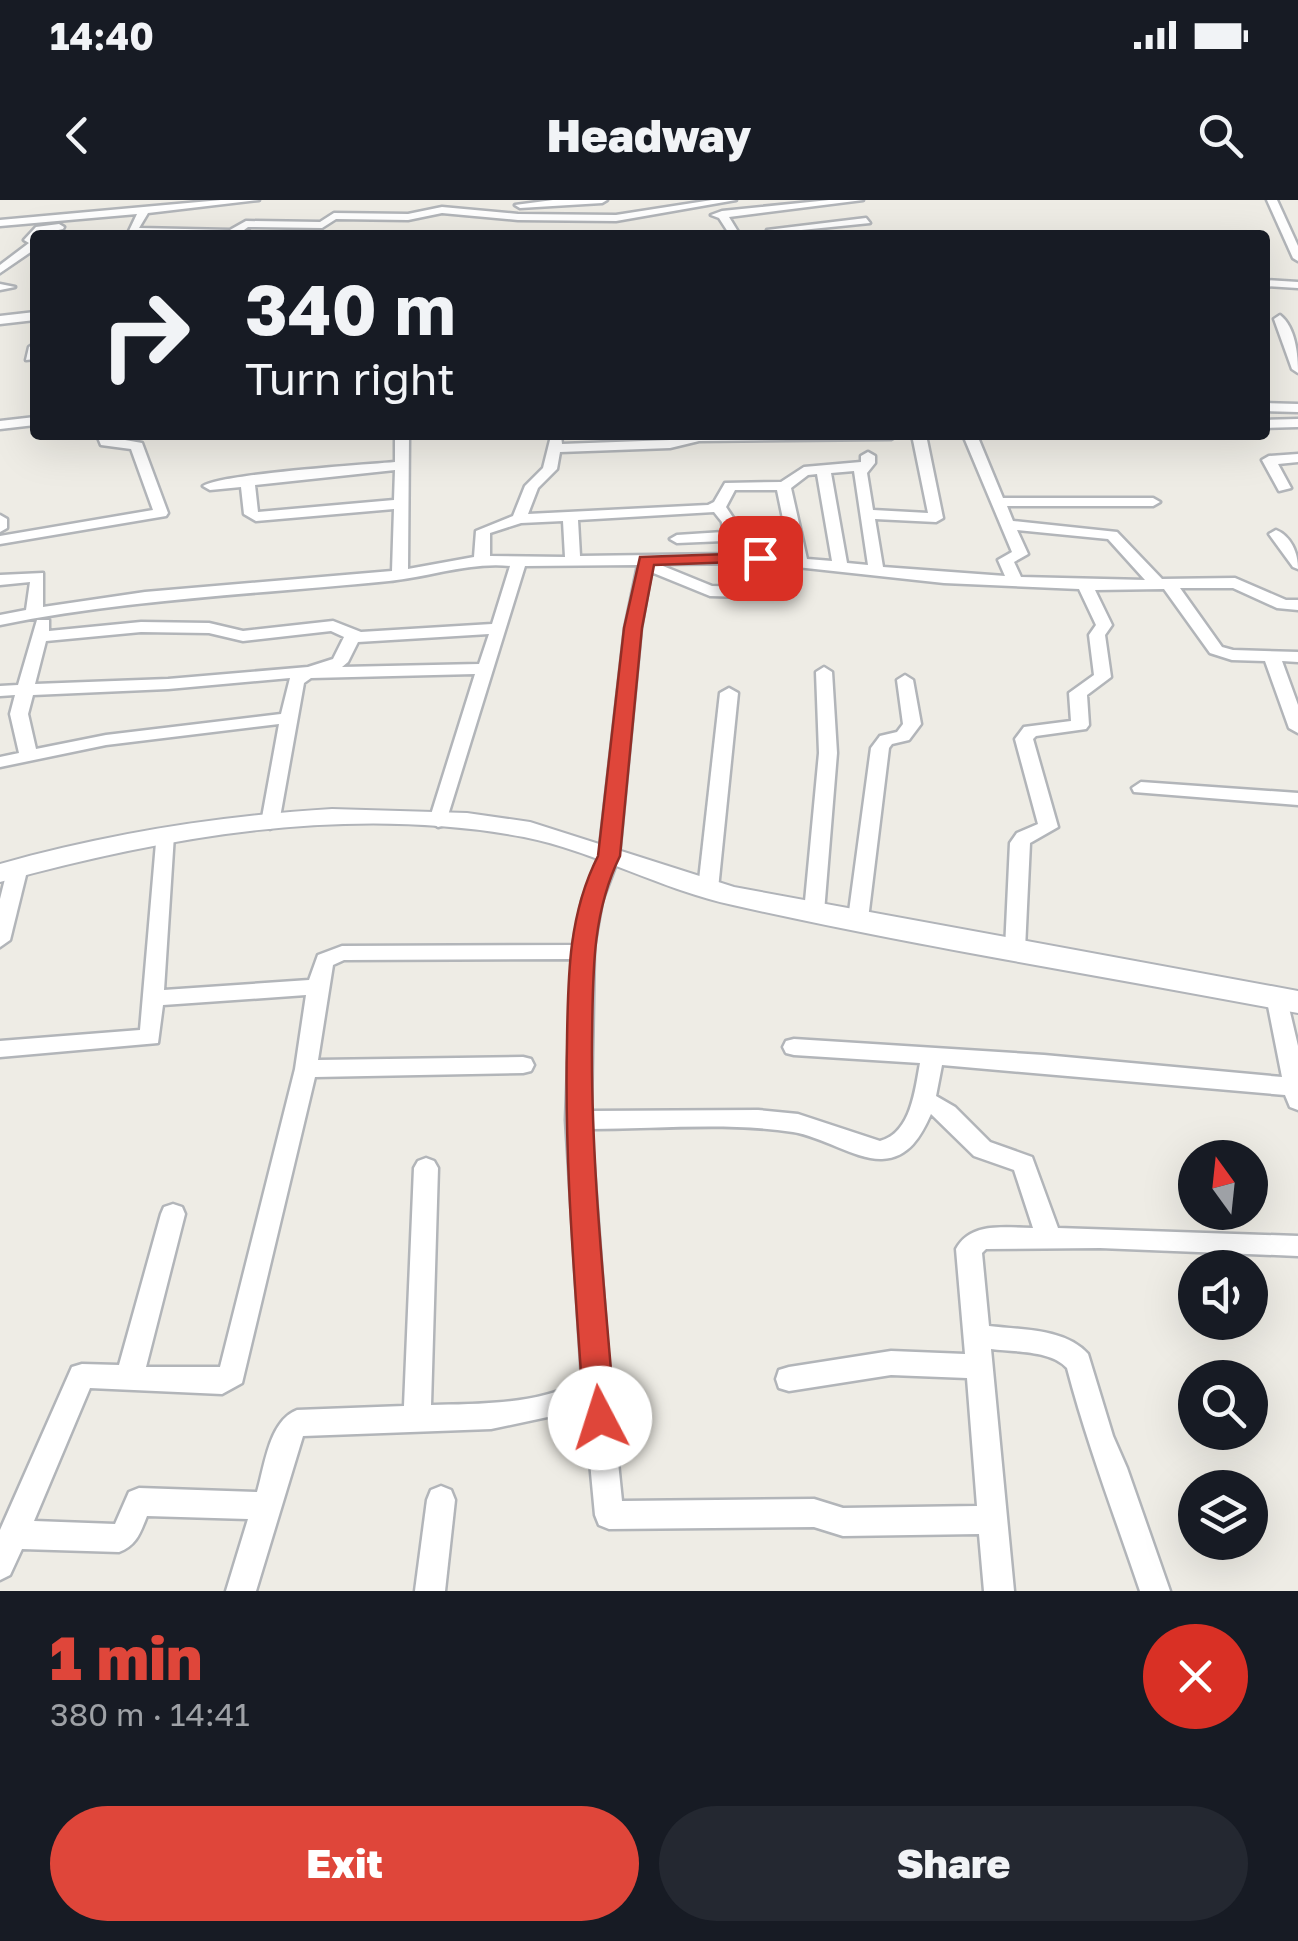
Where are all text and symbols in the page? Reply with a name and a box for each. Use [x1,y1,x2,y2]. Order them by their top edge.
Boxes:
text: 14:40 [50,13,154,58]
icon: back [50,108,105,163]
text: Headway [547,108,751,162]
icon: search [1193,108,1248,163]
text: 340 m [245,266,456,350]
icon: right [80,270,210,400]
text: Turn right [245,351,455,405]
pin [718,516,803,601]
icon: arrive [733,531,788,586]
north arrow [1178,1140,1268,1230]
map controls [1178,1140,1268,1560]
button: sound [1178,1250,1268,1340]
button: search [1178,1360,1268,1450]
position arrow [548,1366,652,1470]
button: layers [1178,1470,1268,1560]
text: 1 min [50,1621,202,1693]
button: close [1143,1624,1248,1729]
text: 380 m · 14:41 [50,1695,250,1733]
button: Exit [50,1806,639,1921]
button: Share [659,1806,1248,1921]

